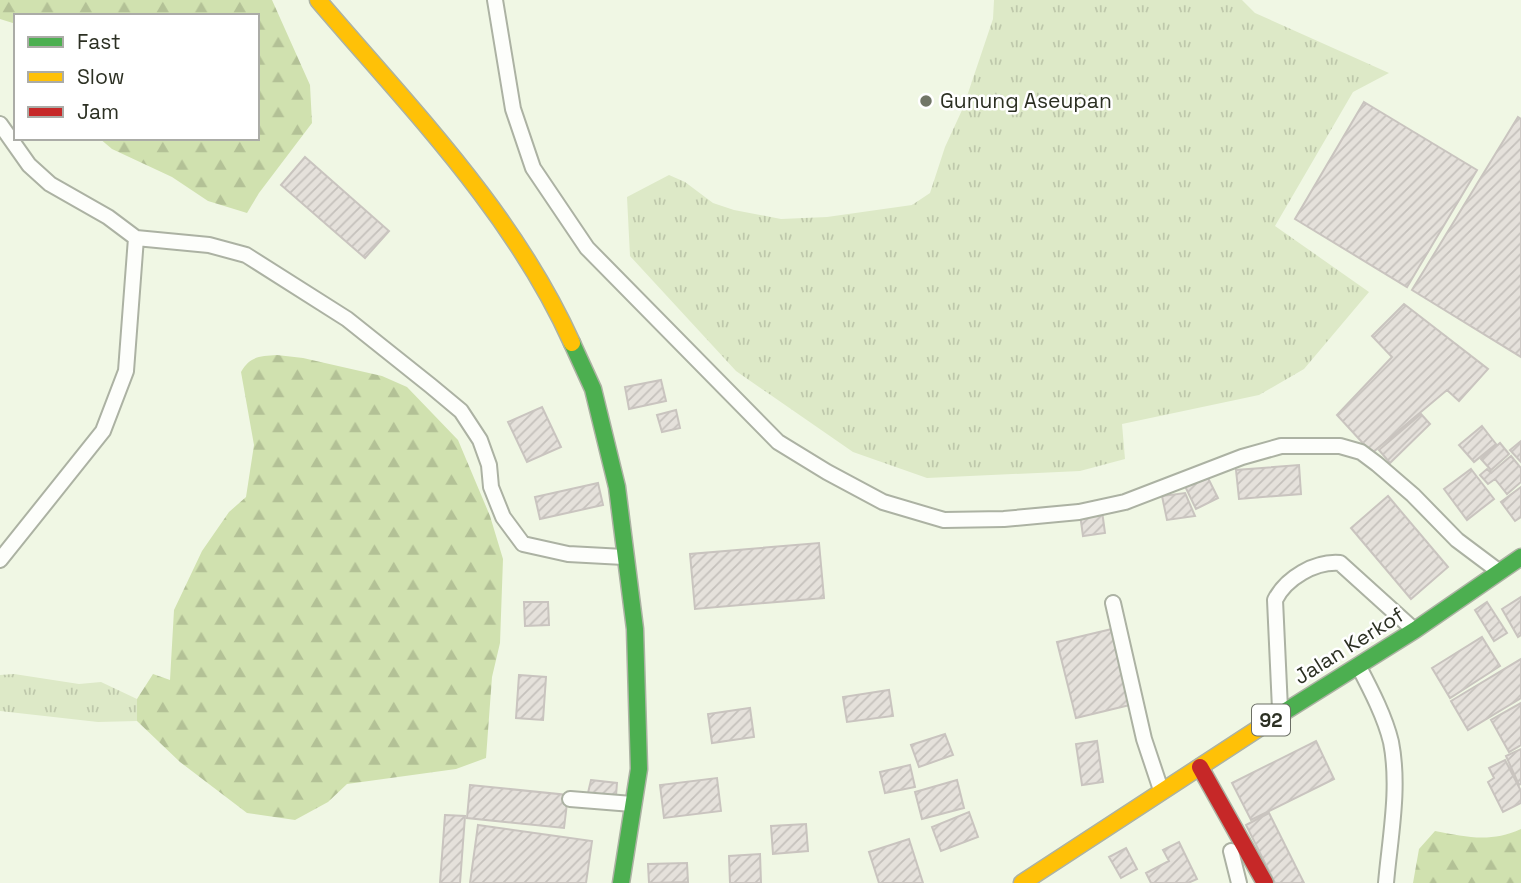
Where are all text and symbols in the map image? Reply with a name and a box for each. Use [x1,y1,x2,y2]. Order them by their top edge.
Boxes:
legend [14,14,259,140]
text: Fast [77,28,121,55]
text: Slow [77,63,125,90]
place label: Gunung Aseupan [940,87,1112,114]
marker: Gunung Aseupan [918,93,934,109]
text: Jam [77,98,119,125]
street label: Jalan Kerkof [1289,601,1409,690]
road number: 92 [1252,705,1290,736]

